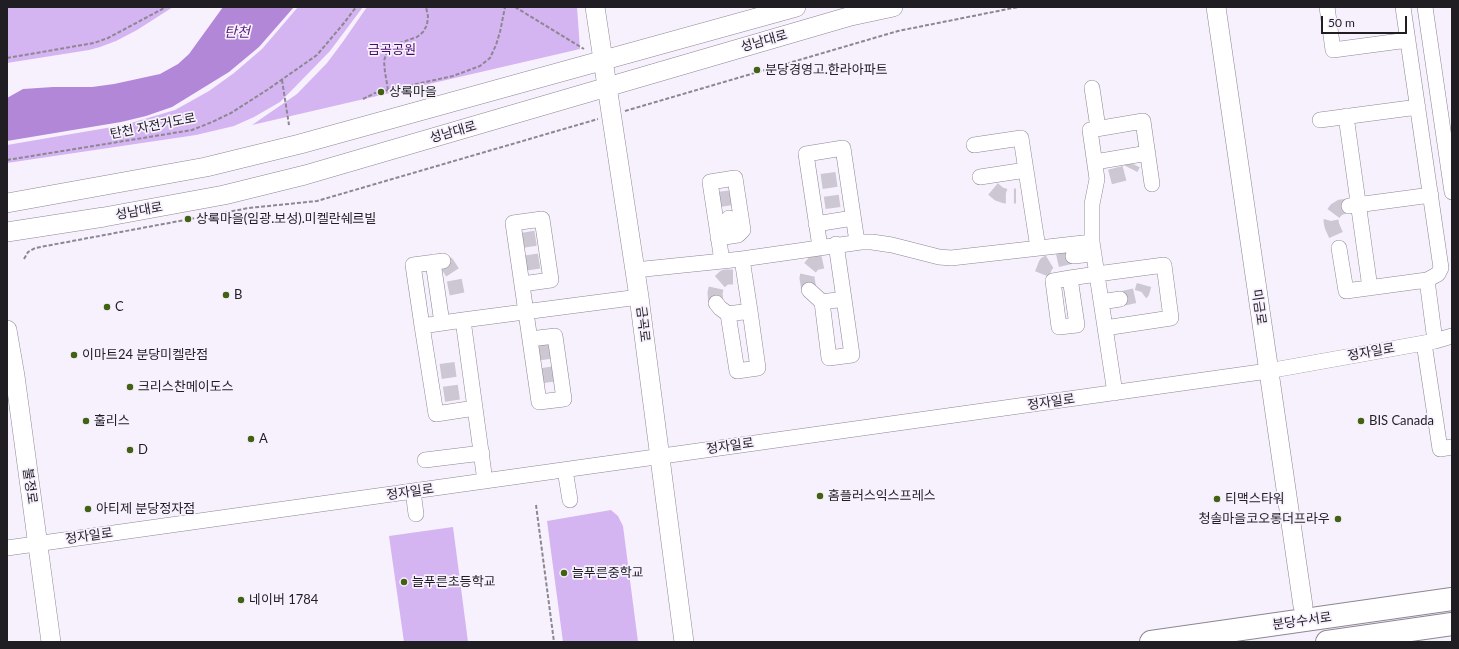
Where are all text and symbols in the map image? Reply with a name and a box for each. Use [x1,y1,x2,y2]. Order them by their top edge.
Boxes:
scale bar [1323,8,1409,34]
text: 50 m [1328,15,1355,30]
water label: 탄천 [224,24,250,40]
street label: 성남대로 [739,27,789,55]
park label: 금곡공원 [368,42,416,58]
place label: 분당경영고.한라아파트 [765,62,888,78]
marker: 분당경영고.한라아파트 [752,65,762,75]
place label: 상록마을 [389,84,437,100]
marker: 상록마을 [376,87,386,97]
street label: 탄천 자전거도로 [109,110,197,142]
street label: 성남대로 [428,118,478,146]
street label: 성남대로 [114,199,164,223]
place label: 상록마을(임광.보성).미켈란쉐르빌 [196,211,377,227]
marker: 상록마을(임광.보성).미켈란쉐르빌 [183,214,193,224]
place label: B [234,287,242,303]
street label: 미금로 [1249,288,1269,326]
marker: B [221,290,231,300]
place label: C [115,299,124,315]
marker: C [102,302,112,312]
street label: 금곡로 [633,305,653,343]
street label: 정자일로 [1346,340,1396,364]
place label: 이마트24 분당미켈란점 [82,347,208,363]
marker: 이마트24 분당미켈란점 [69,350,79,360]
place label: 크리스찬메이도스 [138,379,234,395]
marker: 크리스찬메이도스 [125,382,135,392]
street label: 정자일로 [1026,391,1076,413]
place label: 훌리스 [94,413,130,429]
place label: BIS Canada [1369,413,1434,429]
marker: 훌리스 [81,416,91,426]
marker: BIS Canada [1356,416,1366,426]
place label: A [259,431,268,447]
marker: A [246,434,256,444]
street label: 정자일로 [705,435,755,457]
place label: D [138,442,148,458]
marker: D [125,445,135,455]
street label: 불정로 [20,467,40,505]
street label: 정자일로 [385,481,435,503]
place label: 홈플러스익스프레스 [828,488,936,504]
marker: 홈플러스익스프레스 [815,491,825,501]
place label: 티맥스타워 [1225,491,1285,507]
marker: 티맥스타워 [1212,494,1222,504]
place label: 아티제 분당정자점 [96,501,195,517]
marker: 아티제 분당정자점 [83,504,93,514]
place label: 청솔마을코오롱더프라우 [1198,511,1330,527]
marker: 청솔마을코오롱더프라우 [1333,514,1343,524]
street label: 정자일로 [64,525,114,547]
place label: 늘푸른중학교 [572,565,644,581]
marker: 늘푸른중학교 [559,568,569,578]
place label: 늘푸른초등학교 [412,574,496,590]
marker: 늘푸른초등학교 [399,577,409,587]
place label: 네이버 1784 [249,592,318,608]
marker: 네이버 1784 [236,595,246,605]
street label: 분당수서로 [1271,609,1333,633]

